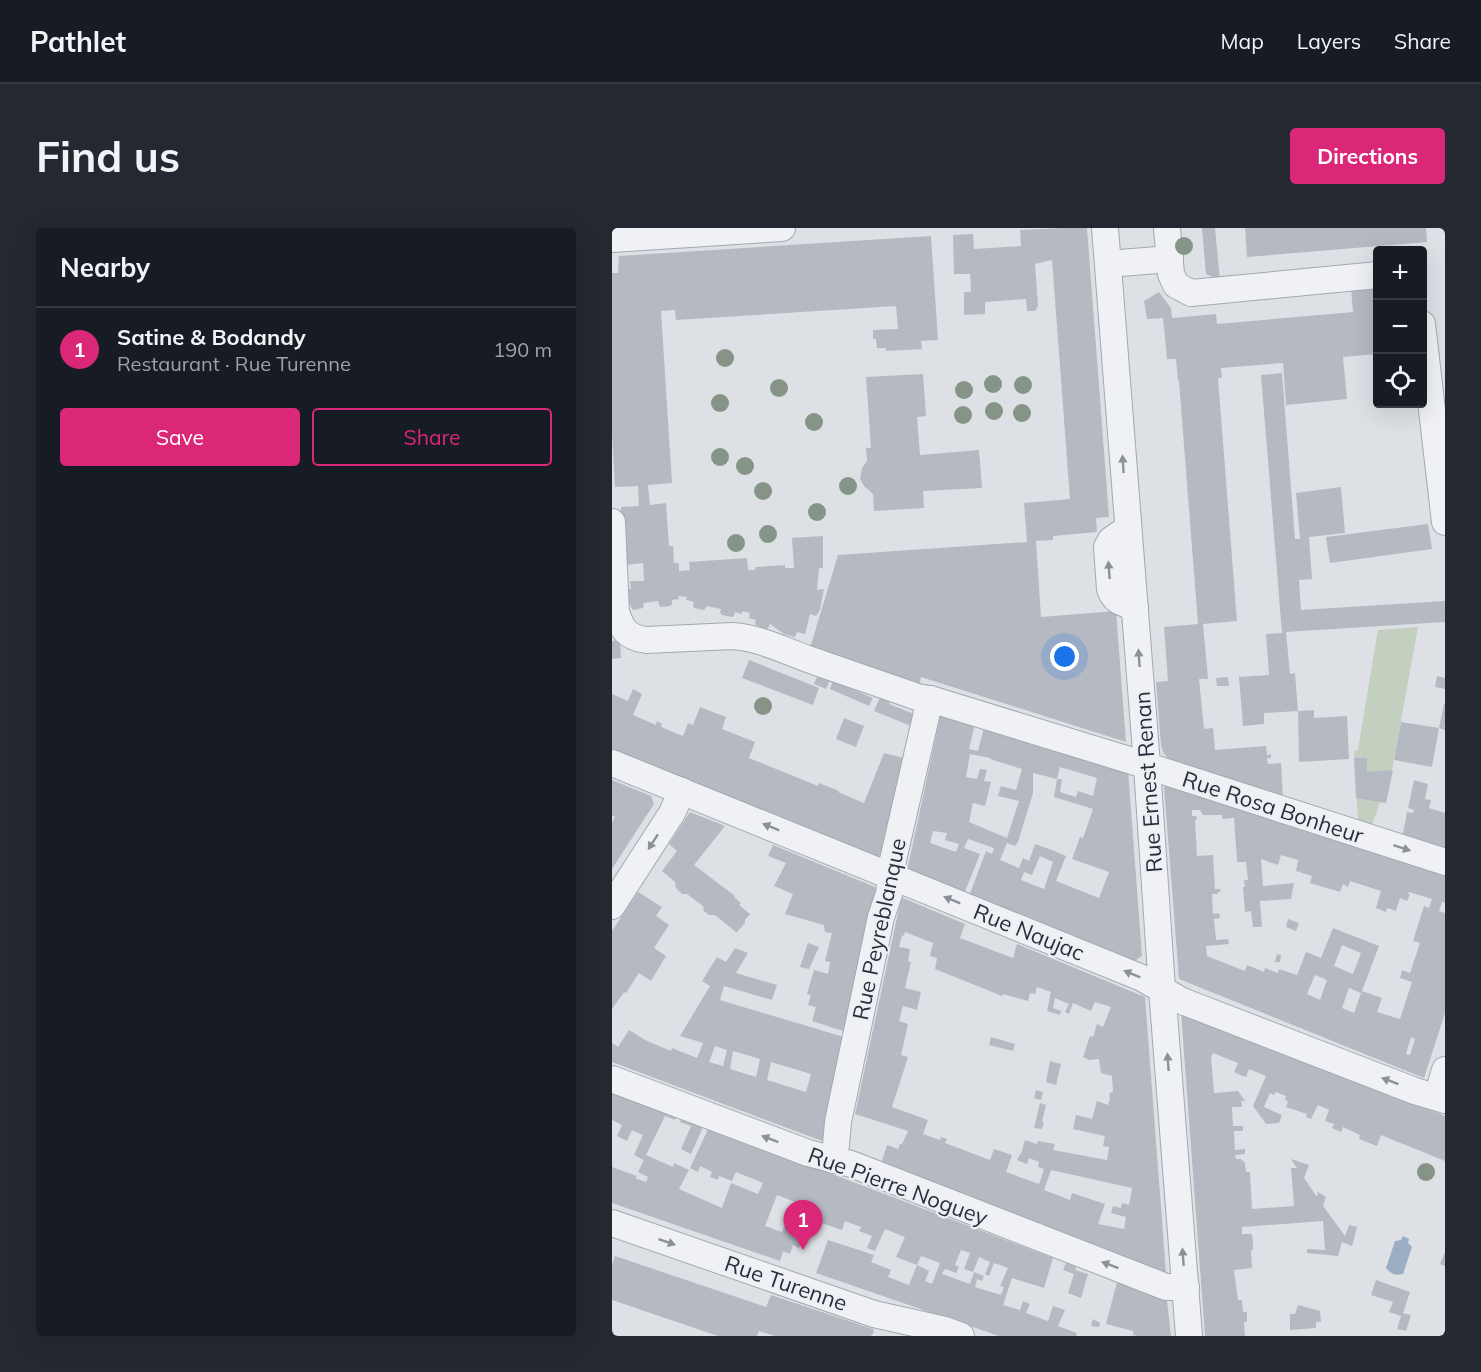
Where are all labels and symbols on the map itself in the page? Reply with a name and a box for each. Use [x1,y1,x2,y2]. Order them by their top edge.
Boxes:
one-way arrow [1119,454,1128,473]
one-way arrow [1104,560,1113,579]
your location [1050,642,1079,671]
one-way arrow [1134,649,1144,668]
street label: Rue Ernest Renan [1128,690,1168,874]
street label: Rue Rosa Bonheur [1179,764,1367,850]
one-way arrow [762,822,780,831]
one-way arrow [648,834,659,850]
street label: Rue Peyreblanque [846,836,912,1022]
one-way arrow [1393,844,1411,853]
one-way arrow [943,895,961,904]
street label: Rue Naujac [969,897,1089,967]
one-way arrow [1123,969,1141,979]
one-way arrow [1163,1053,1173,1072]
one-way arrow [1380,1076,1398,1086]
one-way arrow [761,1134,779,1143]
street label: Rue Pierre Noguey [804,1140,992,1232]
pin: 1 [784,1200,822,1250]
one-way arrow [658,1238,676,1248]
one-way arrow [1178,1247,1188,1266]
street label: Rue Turenne [721,1249,851,1317]
one-way arrow [1101,1260,1119,1269]

